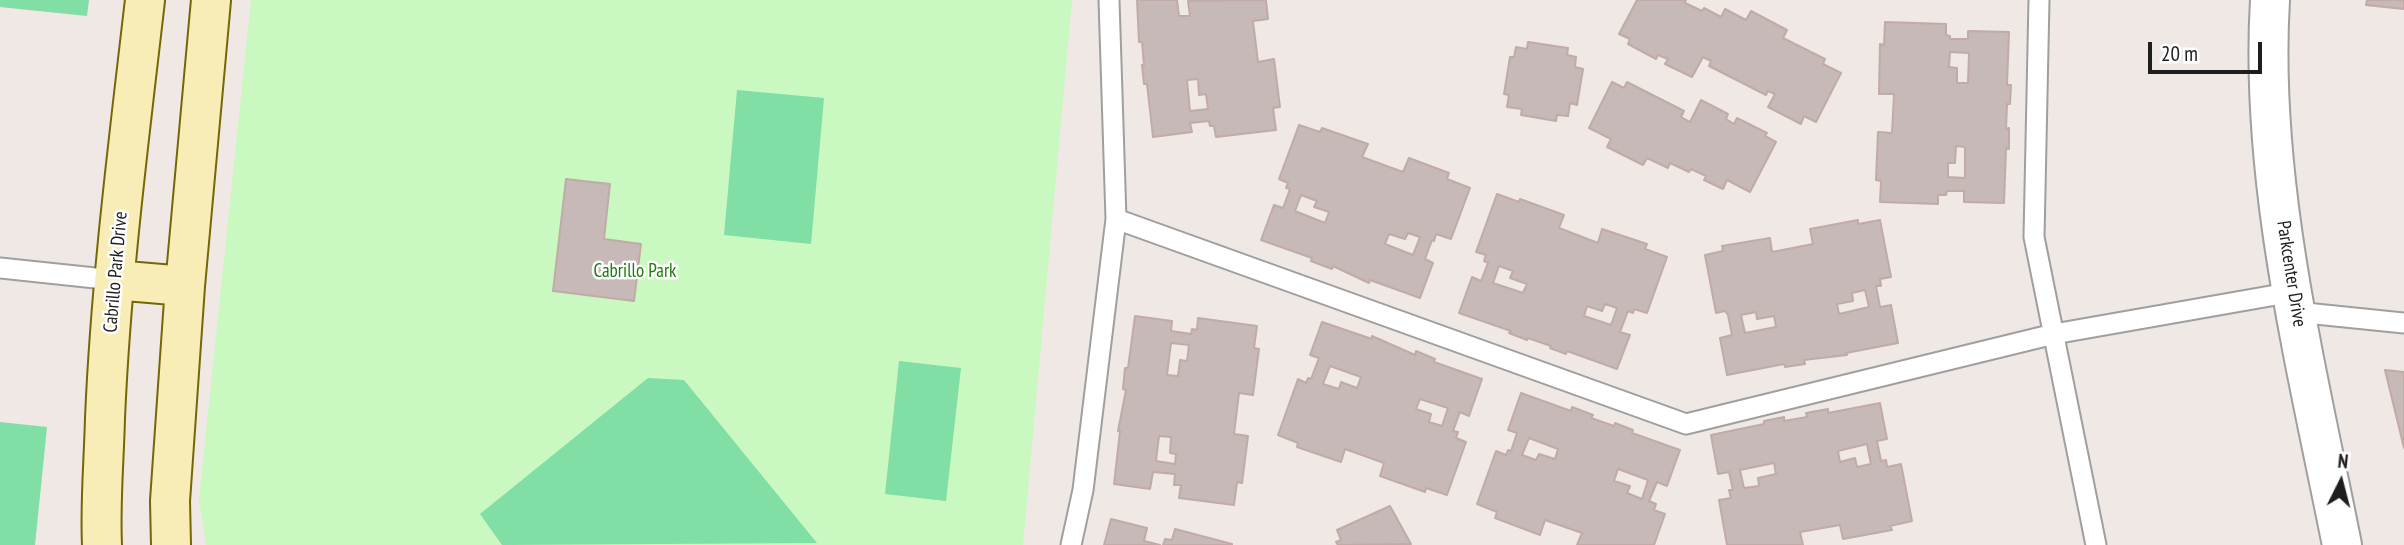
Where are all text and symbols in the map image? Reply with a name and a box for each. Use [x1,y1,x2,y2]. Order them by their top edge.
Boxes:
scale bar [2152,28,2266,72]
text: 20 m [2161,40,2198,67]
street label: Cabrillo Park Drive [99,210,133,334]
street label: Parkcenter Drive [2271,219,2311,329]
park label: Cabrillo Park [594,261,676,283]
north arrow [2306,447,2376,517]
text: N [2337,449,2350,474]

